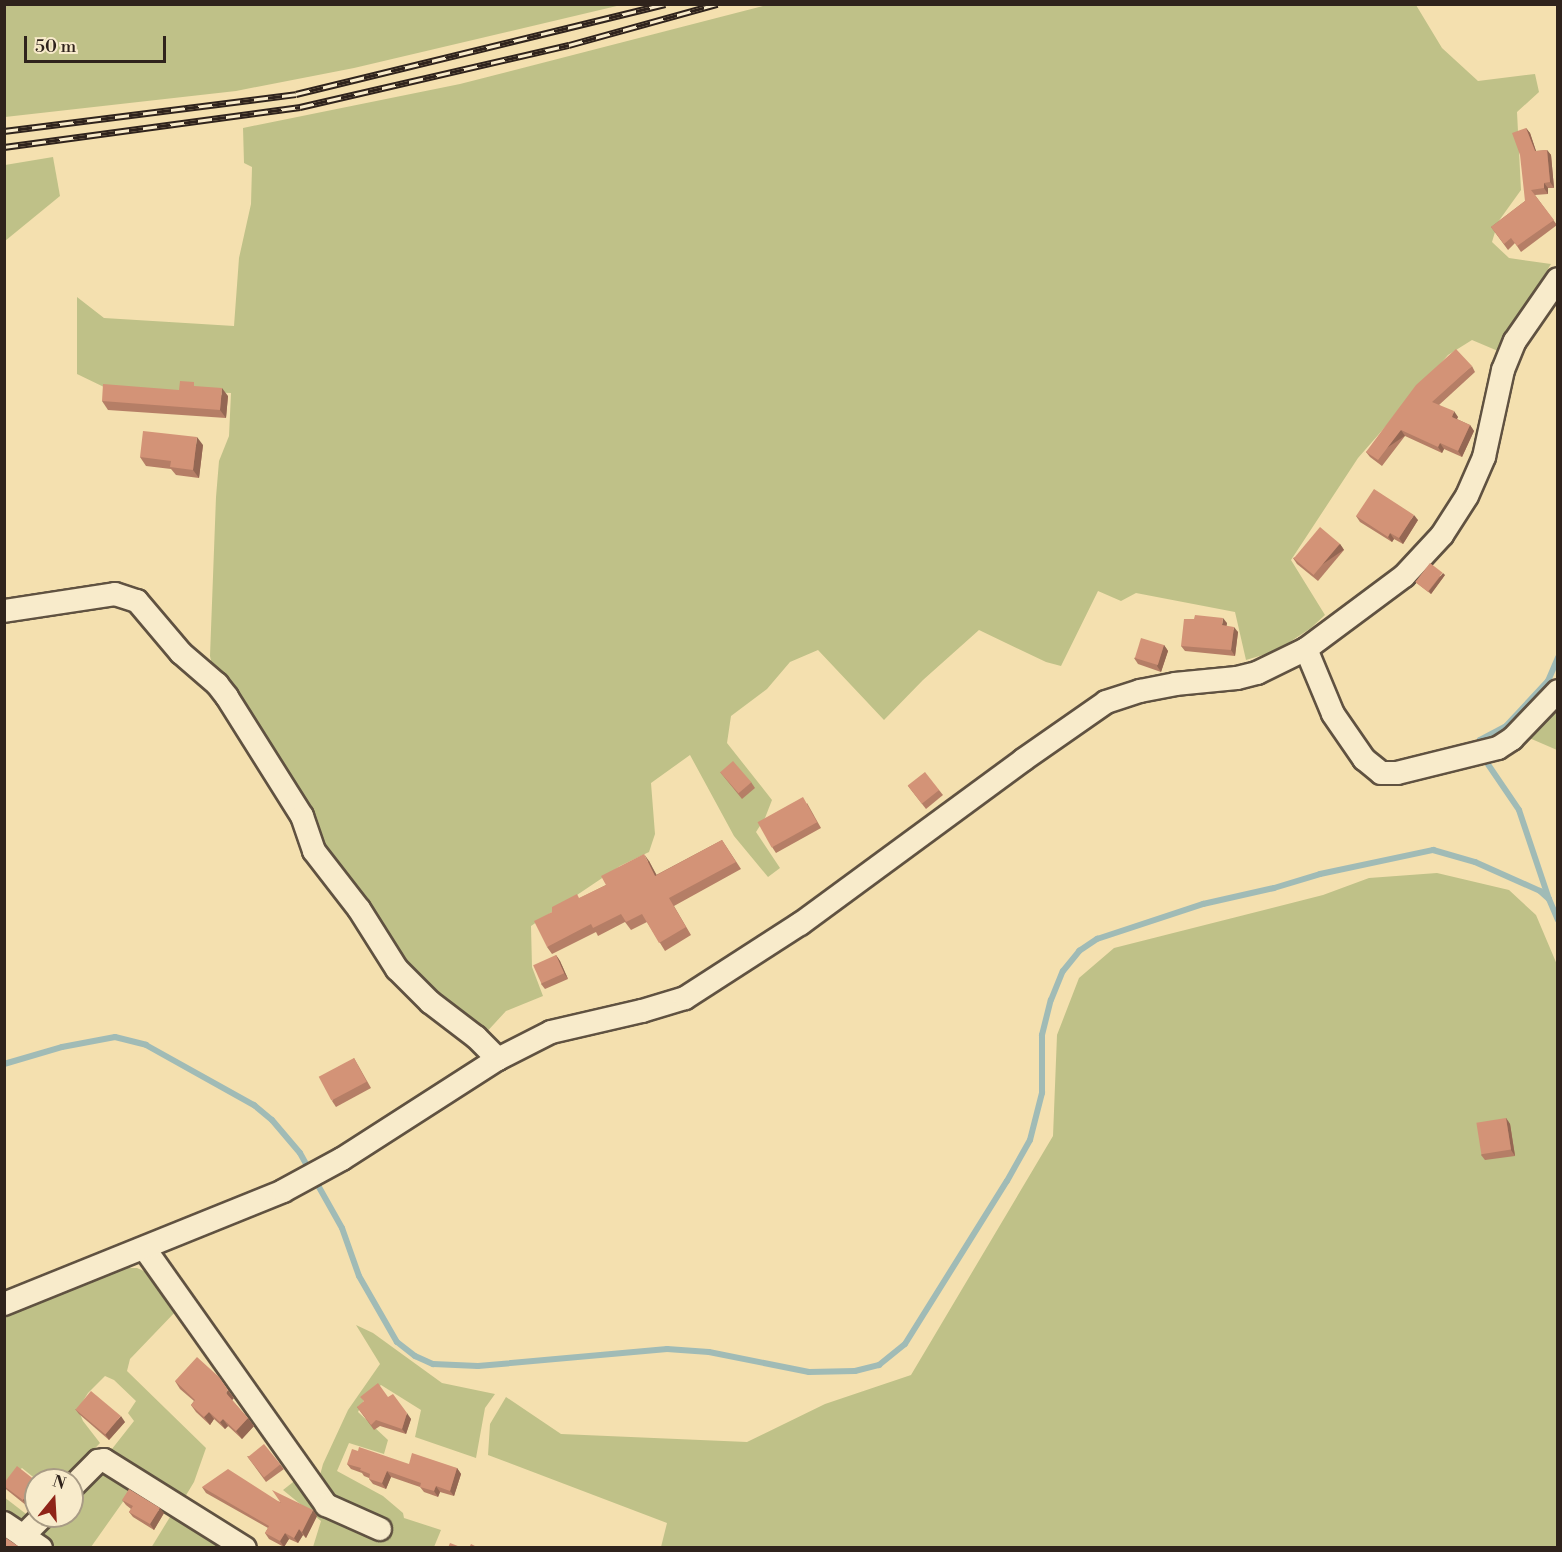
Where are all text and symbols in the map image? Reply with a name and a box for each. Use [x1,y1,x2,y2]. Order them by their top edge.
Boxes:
scale bar [27,24,170,62]
text: 50 m [35,35,76,58]
north arrow [24,1468,84,1528]
text: N [50,1471,68,1494]

